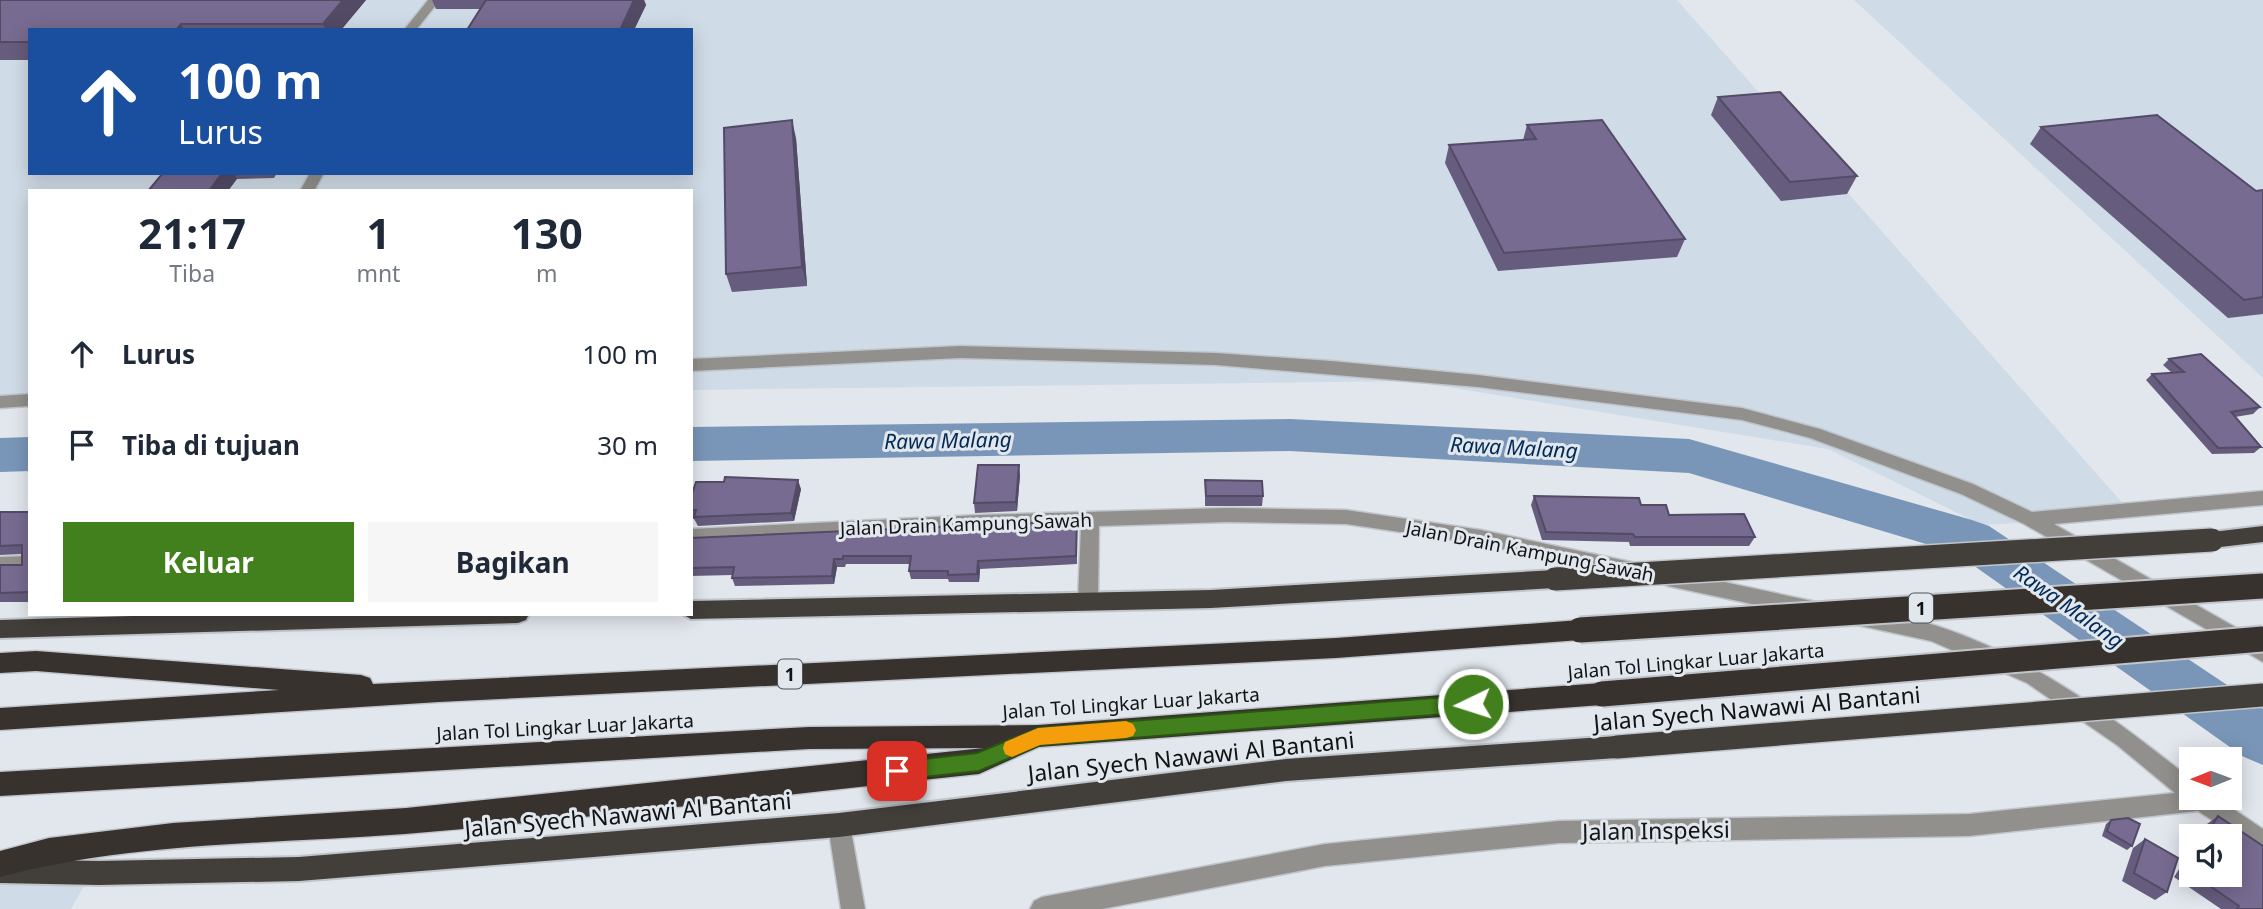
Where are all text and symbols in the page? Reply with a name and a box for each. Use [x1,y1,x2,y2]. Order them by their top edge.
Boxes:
text: 100 m [178,47,323,113]
icon: ahead [63,56,154,147]
text: Lurus [178,110,263,153]
text: 21:17 [138,204,246,261]
text: 1 [366,204,390,261]
text: 130 [511,204,583,261]
text: Tiba [169,257,215,289]
text: mnt [356,257,400,289]
text: m [536,257,557,289]
icon: ahead [63,335,101,373]
text: Lurus [122,336,195,372]
text: 100 m [582,336,658,372]
water label: Rawa Malang [884,425,1012,455]
icon: arrive [63,426,101,464]
text: Tiba di tujuan [122,427,300,463]
text: 30 m [597,427,658,463]
water label: Rawa Malang [1449,430,1579,464]
street label: Jalan Drain Kampung Sawah [838,507,1092,541]
street label: Jalan Drain Kampung Sawah [1402,514,1656,588]
button: Keluar [63,522,354,602]
button: Bagikan [368,522,658,602]
water label: Rawa Malang [2009,558,2129,654]
road number: 1 [1909,594,1933,622]
street label: Jalan Tol Lingkar Luar Jakarta [1565,637,1825,685]
road number: 1 [778,660,802,688]
position arrow [1436,667,1510,741]
street label: Jalan Syech Nawawi Al Bantani [1590,678,1922,738]
street label: Jalan Tol Lingkar Luar Jakarta [1000,681,1260,725]
street label: Jalan Tol Lingkar Luar Jakarta [434,707,694,747]
street label: Jalan Syech Nawawi Al Bantani [1024,723,1356,789]
pin [867,741,927,801]
north arrow [2179,747,2242,810]
map controls [2179,747,2242,887]
icon: arrive [878,752,916,790]
street label: Jalan Syech Nawawi Al Bantani [461,784,793,844]
street label: Jalan Inspeksi [1580,813,1730,847]
button: sound [2179,824,2242,887]

